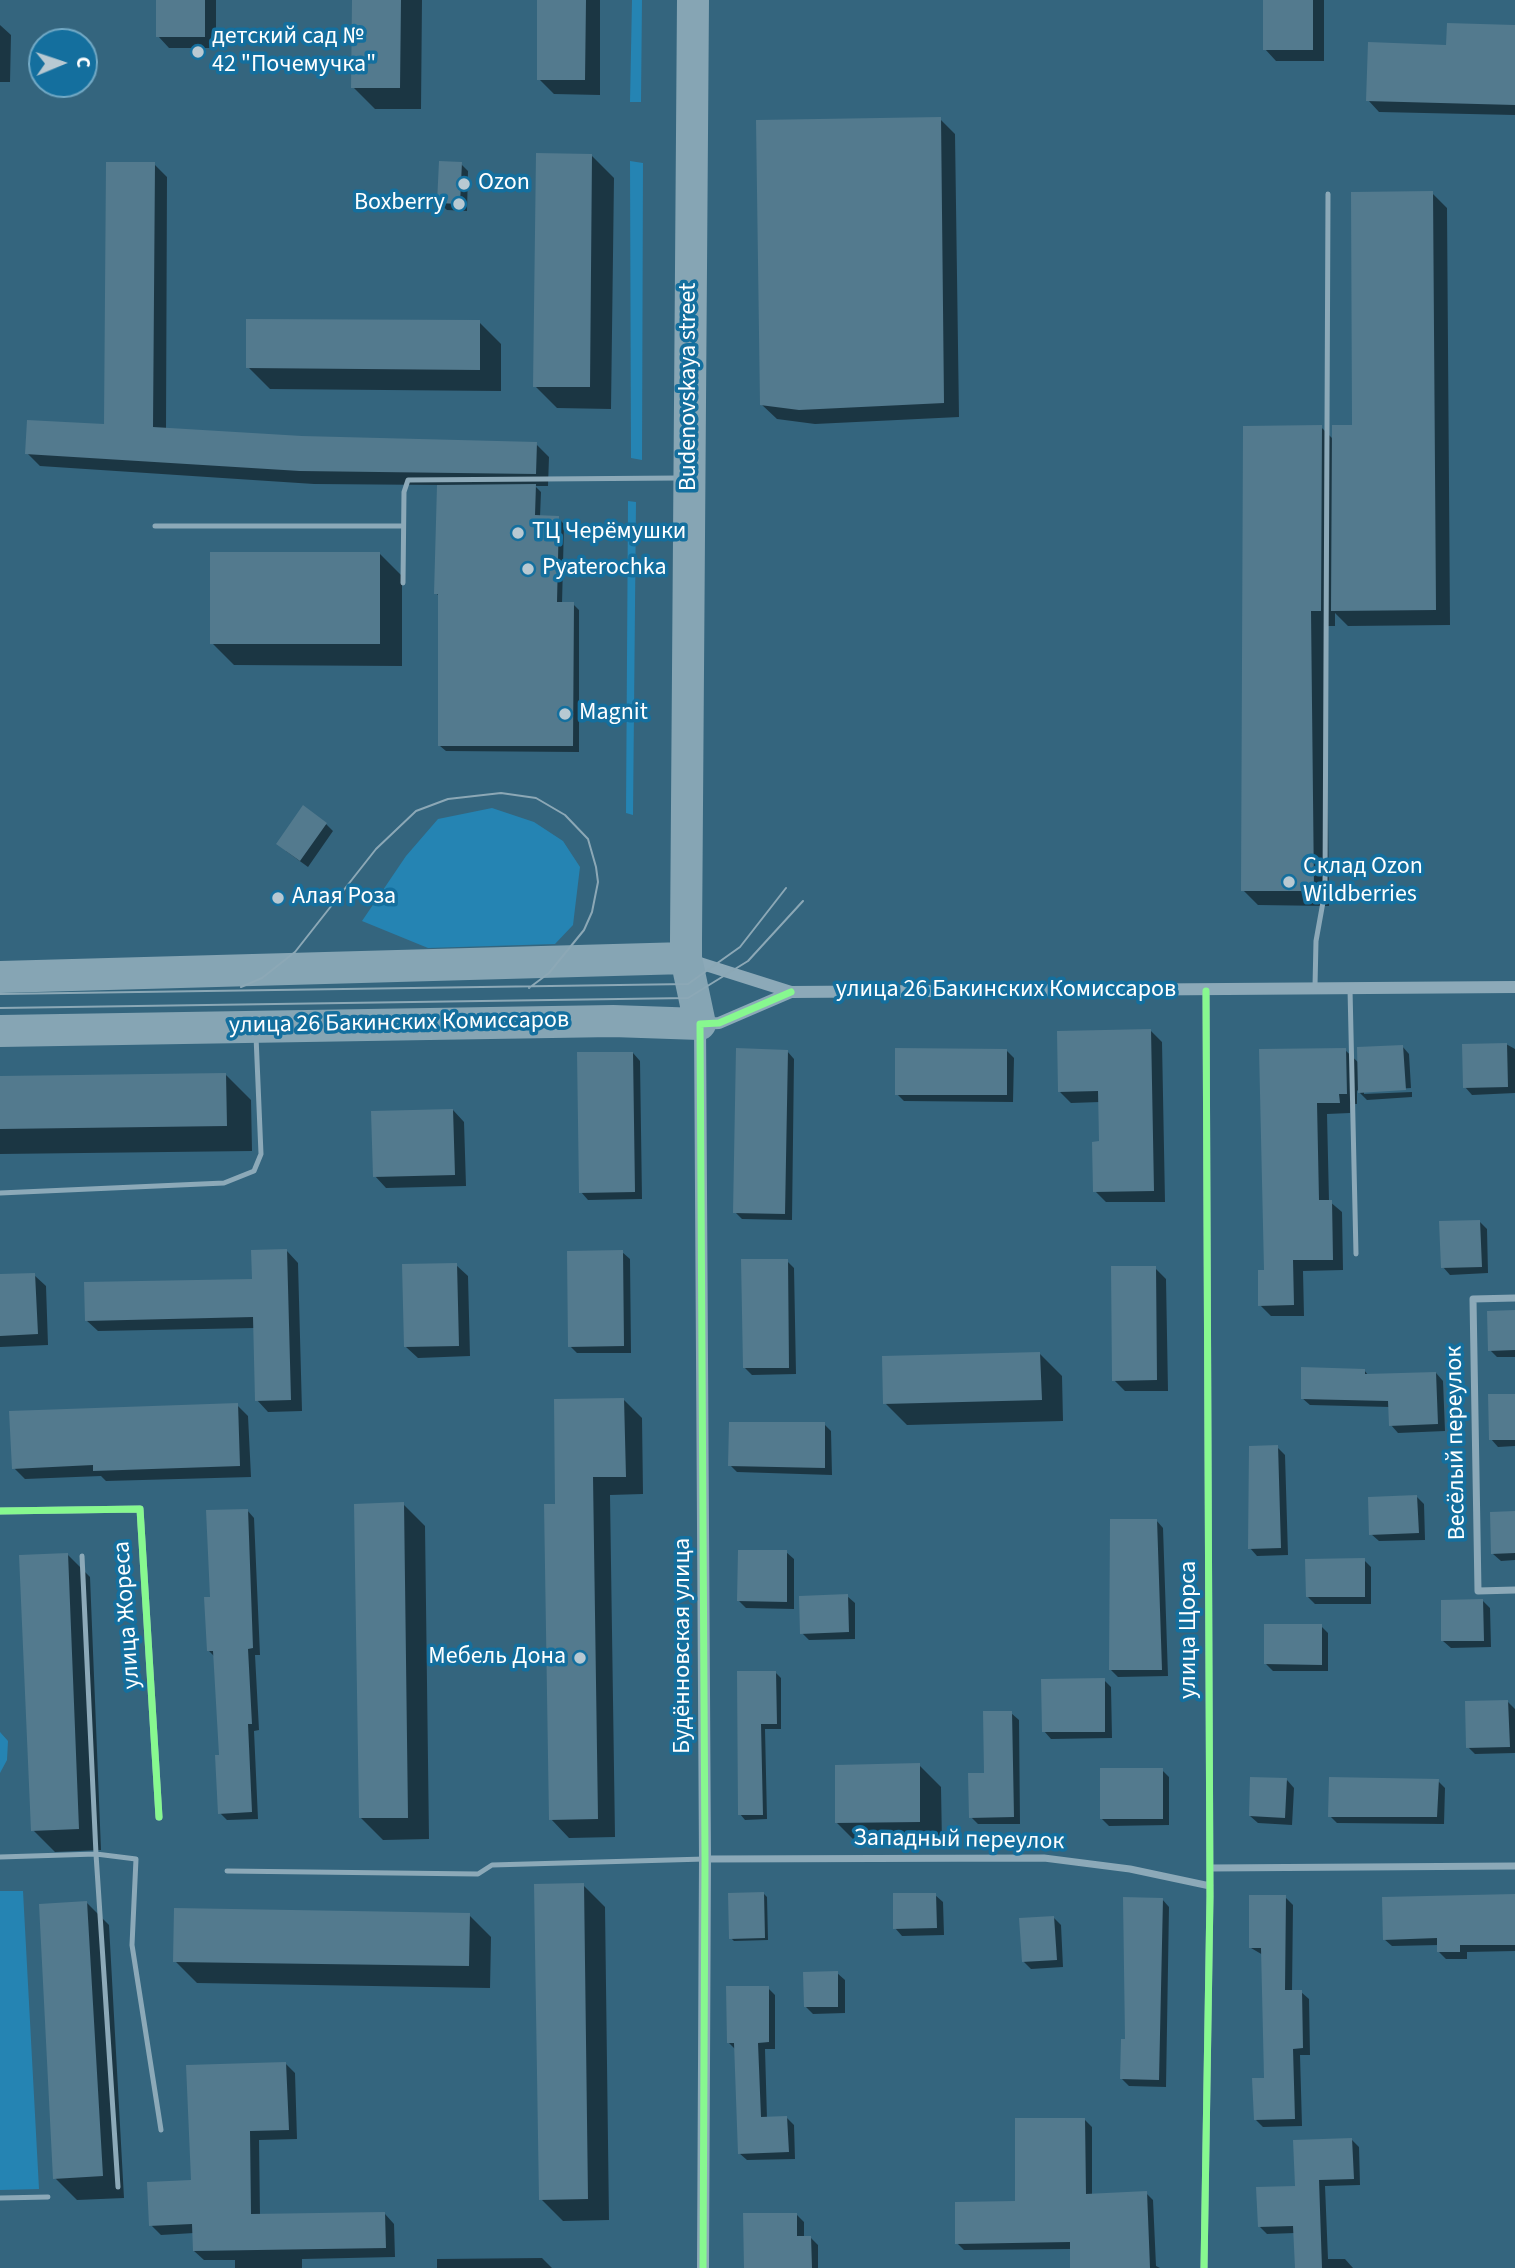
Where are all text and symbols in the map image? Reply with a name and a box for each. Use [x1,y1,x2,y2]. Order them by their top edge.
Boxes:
place label: детский сад № 42 "Почемучка" [212,24,376,80]
north arrow [28,28,98,98]
marker: детский сад № 42 "Почемучка" [190,44,206,60]
text: С [69,56,96,68]
place label: Ozon [478,170,530,198]
marker: Ozon [456,176,472,192]
place label: Boxberry [354,190,445,218]
marker: Boxberry [451,196,467,212]
street label: Budenovskaya street [676,283,704,491]
place label: ТЦ Черёмушки [532,519,686,547]
marker: ТЦ Черёмушки [510,525,526,541]
place label: Pyaterochka [542,555,667,583]
marker: Pyaterochka [520,561,536,577]
place label: Magnit [579,700,648,728]
marker: Magnit [557,706,573,722]
place label: Склад Ozon Wildberries [1303,854,1423,910]
marker: Склад Ozon Wildberries [1281,874,1297,890]
place label: Алая Роза [292,884,396,912]
marker: Алая Роза [270,890,286,906]
street label: улица 26 Бакинских Комиссаров [836,977,1176,1005]
street label: улица 26 Бакинских Комиссаров [229,1007,569,1041]
street label: Весёлый переулок [1441,1345,1473,1541]
street label: Будённовская улица [670,1538,698,1754]
street label: улица Жореса [108,1540,148,1690]
street label: улица Щорса [1176,1561,1204,1699]
place label: Мебель Дона [428,1644,566,1672]
marker: Мебель Дона [572,1650,588,1666]
street label: Западный переулок [853,1825,1065,1857]

